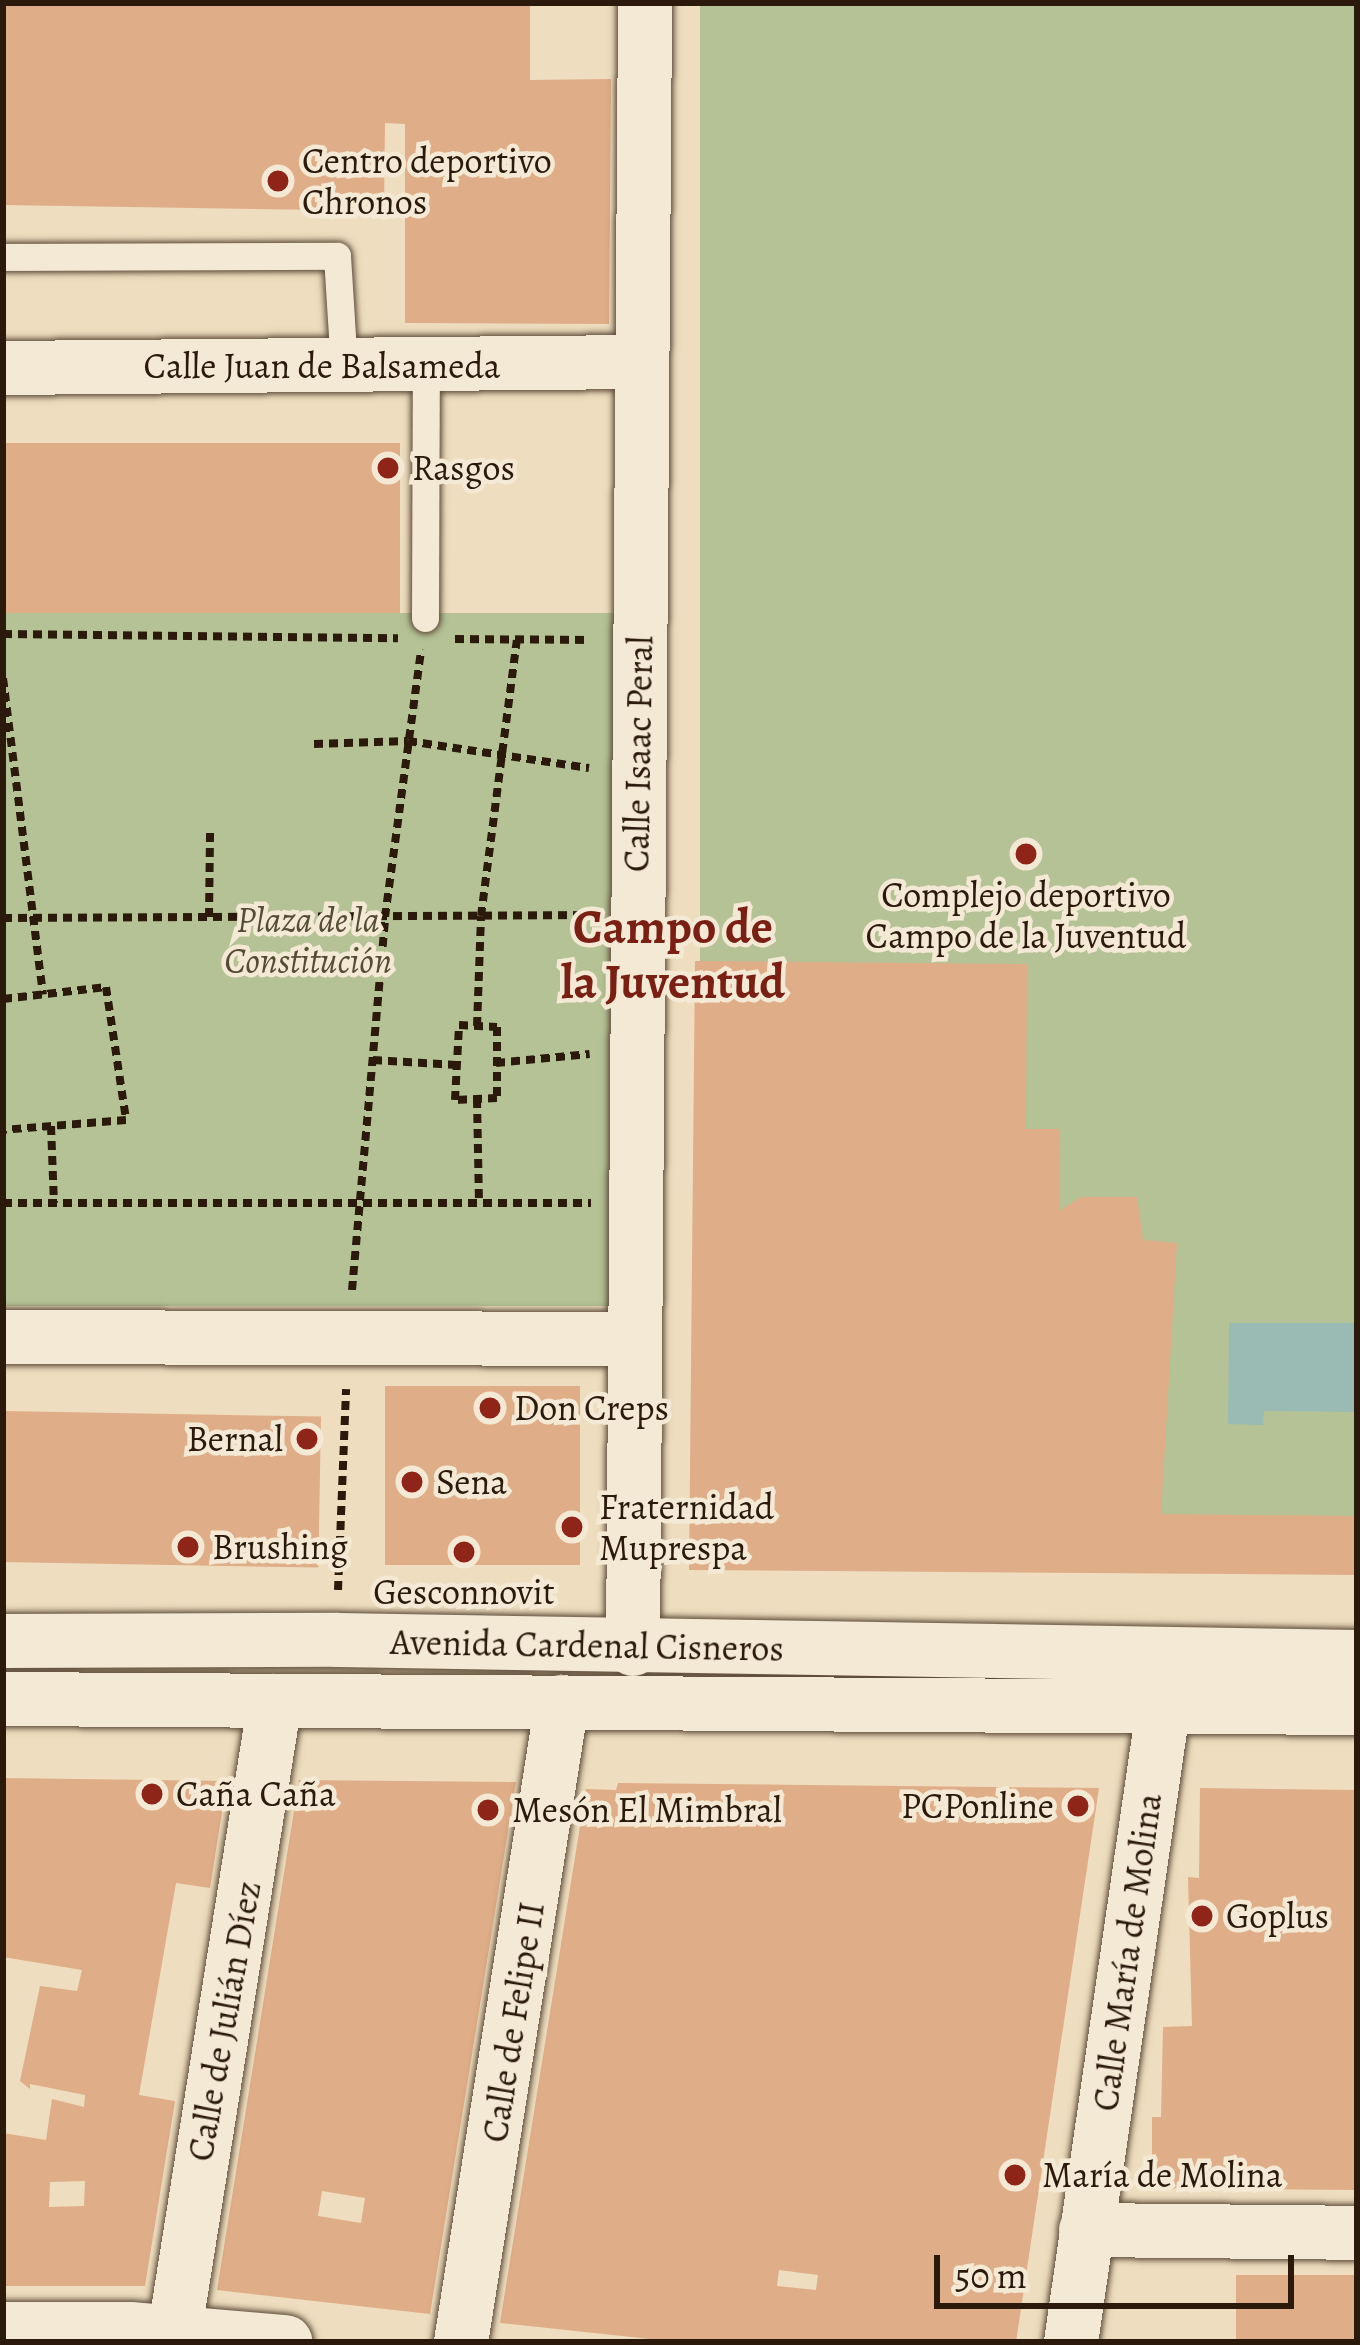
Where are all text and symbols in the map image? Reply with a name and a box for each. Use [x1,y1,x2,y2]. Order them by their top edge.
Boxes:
place label: Centro deportivo Chronos [302,138,552,223]
marker: Centro deportivo Chronos [265,168,291,194]
street label: Calle Juan de Balsameda [143,344,501,388]
place label: Rasgos [412,446,515,490]
marker: Rasgos [375,455,401,481]
street label: Calle Isaac Peral [614,636,662,872]
marker: Complejo deportivo Campo de la Juventud [1013,841,1039,867]
place label: Complejo deportivo Campo de la Juventud [866,872,1186,957]
park label: Plaza de la Constitución [224,897,392,982]
district label: Campo de la Juventud [561,898,785,1011]
place label: Don Creps [514,1386,669,1430]
marker: Don Creps [477,1395,503,1421]
place label: Bernal [187,1417,283,1461]
marker: Bernal [294,1426,320,1452]
place label: Sena [436,1460,507,1504]
marker: Sena [399,1469,425,1495]
place label: Fraternidad Muprespa [599,1484,774,1569]
marker: Fraternidad Muprespa [556,1511,588,1543]
place label: Brushing [212,1525,348,1569]
marker: Brushing [175,1534,201,1560]
marker: Gesconnovit [451,1539,477,1565]
place label: Gesconnovit [373,1570,555,1614]
street label: Avenida Cardenal Cisneros [390,1620,784,1670]
place label: Caña Caña [176,1772,336,1816]
marker: Caña Caña [139,1781,165,1807]
place label: PCPonline [901,1784,1054,1828]
place label: Mesón El Mimbral [512,1788,782,1832]
street label: Calle María de Molina [1083,1790,1171,2114]
marker: PCPonline [1065,1793,1091,1819]
marker: Mesón El Mimbral [475,1797,501,1823]
street label: Calle de Julián Díez [178,1878,270,2164]
place label: Goplus [1226,1894,1329,1938]
street label: Calle de Felipe II [473,1899,553,2145]
marker: Goplus [1189,1903,1215,1929]
place label: María de Molina [1042,2153,1282,2197]
marker: María de Molina [999,2159,1031,2191]
scale bar [940,2231,1300,2305]
text: 50 m [955,2251,1027,2300]

